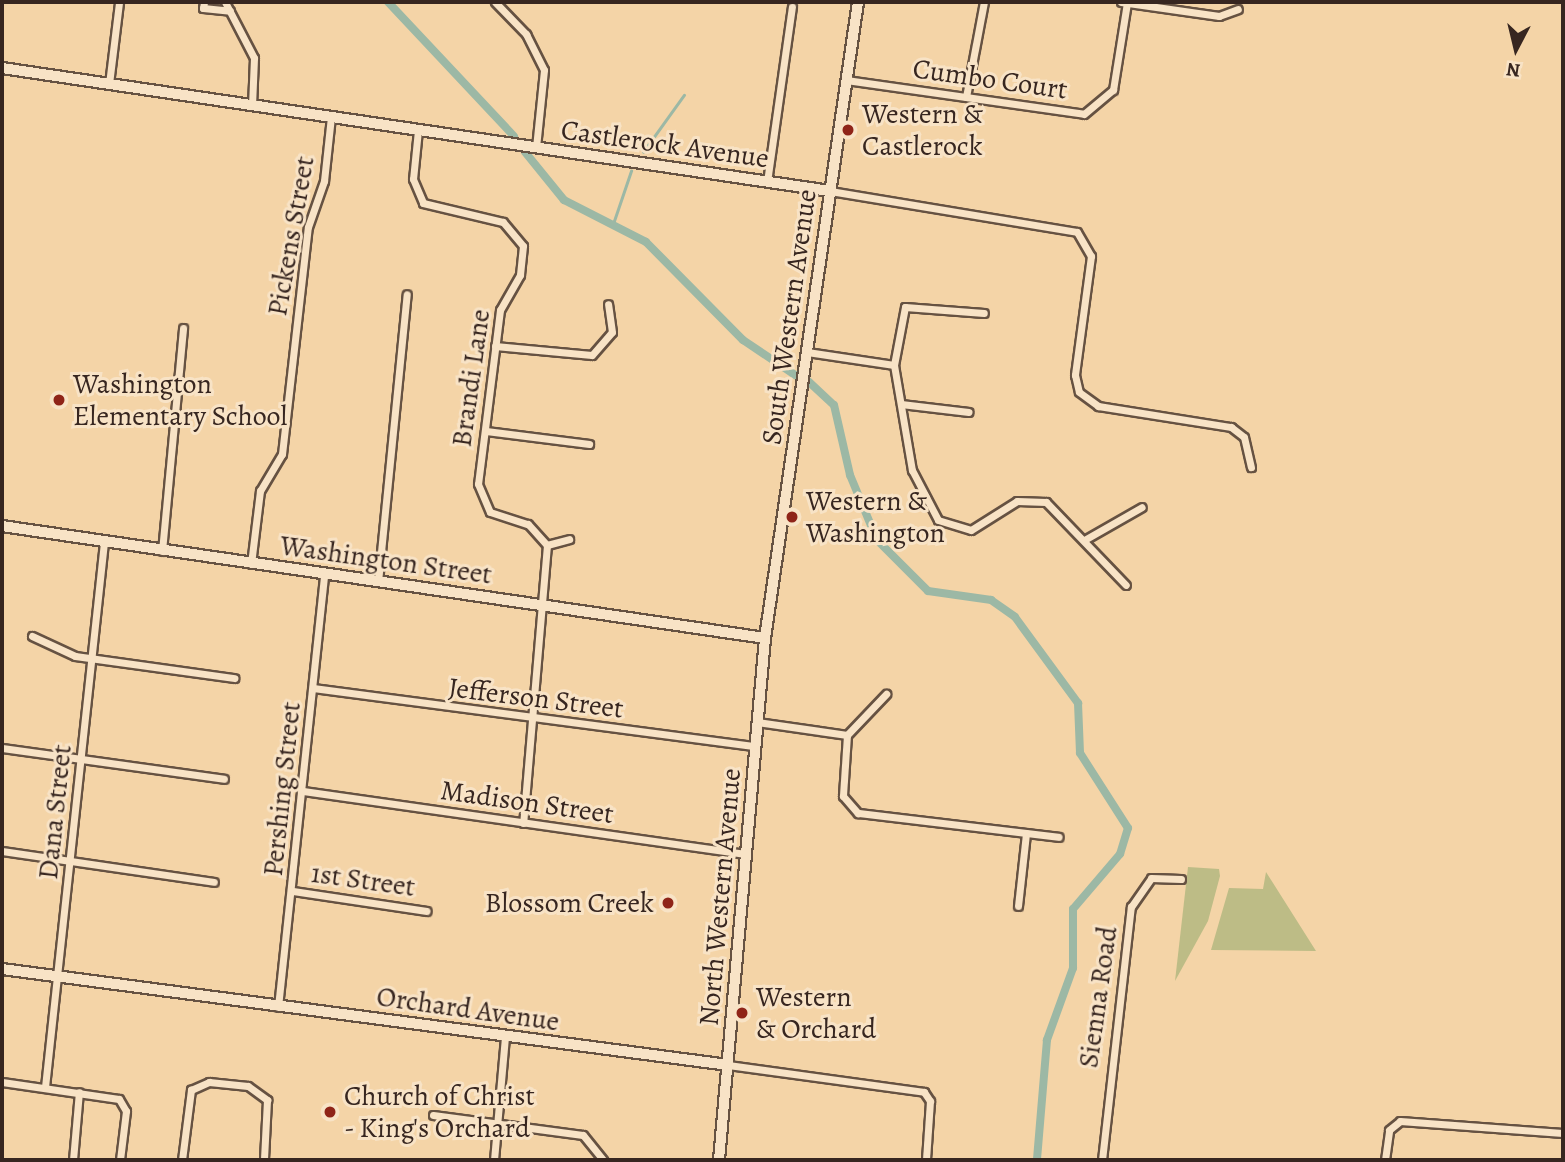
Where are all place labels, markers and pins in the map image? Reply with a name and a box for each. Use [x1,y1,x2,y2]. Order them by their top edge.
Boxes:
place label: Western & Castlerock [862,97,983,163]
marker: Western & Castlerock [840,122,856,138]
place label: Washington Elementary School [73,367,287,433]
marker: Washington Elementary School [51,392,67,408]
place label: Western & Washington [806,484,945,550]
marker: Western & Washington [784,509,800,525]
place label: Blossom Creek [485,886,654,920]
marker: Blossom Creek [660,895,676,911]
place label: Western & Orchard [756,980,876,1046]
marker: Western & Orchard [734,1005,750,1021]
place label: Church of Christ - King's Orchard [344,1079,535,1145]
marker: Church of Christ - King's Orchard [322,1104,338,1120]

